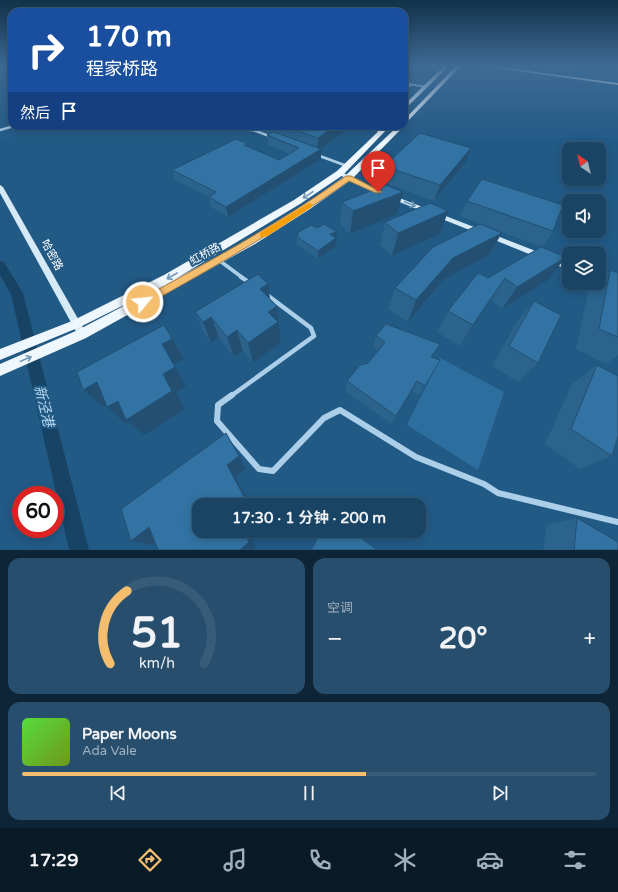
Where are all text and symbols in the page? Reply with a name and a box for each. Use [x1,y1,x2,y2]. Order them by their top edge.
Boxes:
text: 170 m [86,20,172,54]
icon: right [20,24,72,76]
text: 程家桥路 [86,58,158,80]
icon: arrive [58,100,80,122]
text: 然后 [20,104,50,122]
north arrow [562,142,606,186]
map controls [562,142,606,290]
pin [361,151,395,192]
icon: arrive [367,157,389,179]
one-way arrow [303,191,314,199]
button: sound [562,194,606,238]
one-way arrow [403,201,415,209]
street label: 哈密路 [38,237,66,273]
street label: 虹桥路 [187,240,223,268]
button: layers [562,246,606,290]
one-way arrow [166,272,178,280]
position arrow [122,281,164,323]
one-way arrow [19,354,31,362]
water label: 新泾港 [31,384,58,430]
speed limit sign: 60 [12,486,64,538]
text: 17:30 · 1 分钟 · 200 m [232,509,386,527]
text: 空调 [327,600,353,616]
text: 51 [130,609,183,659]
text: 20° [439,620,488,657]
text: − [327,626,343,652]
text: + [584,626,596,652]
text: km/h [139,655,174,672]
text: Paper Moons [82,725,177,743]
text: Ada Vale [82,743,137,759]
icon: previous [107,782,129,804]
icon: pause [298,782,320,804]
icon: next [489,782,511,804]
icon: directions [136,846,164,874]
icon: music [221,846,249,874]
icon: phone [306,846,334,874]
icon: climate [391,846,419,874]
icon: car [476,846,504,874]
icon: filters [561,846,589,874]
text: 17:29 [29,849,78,871]

